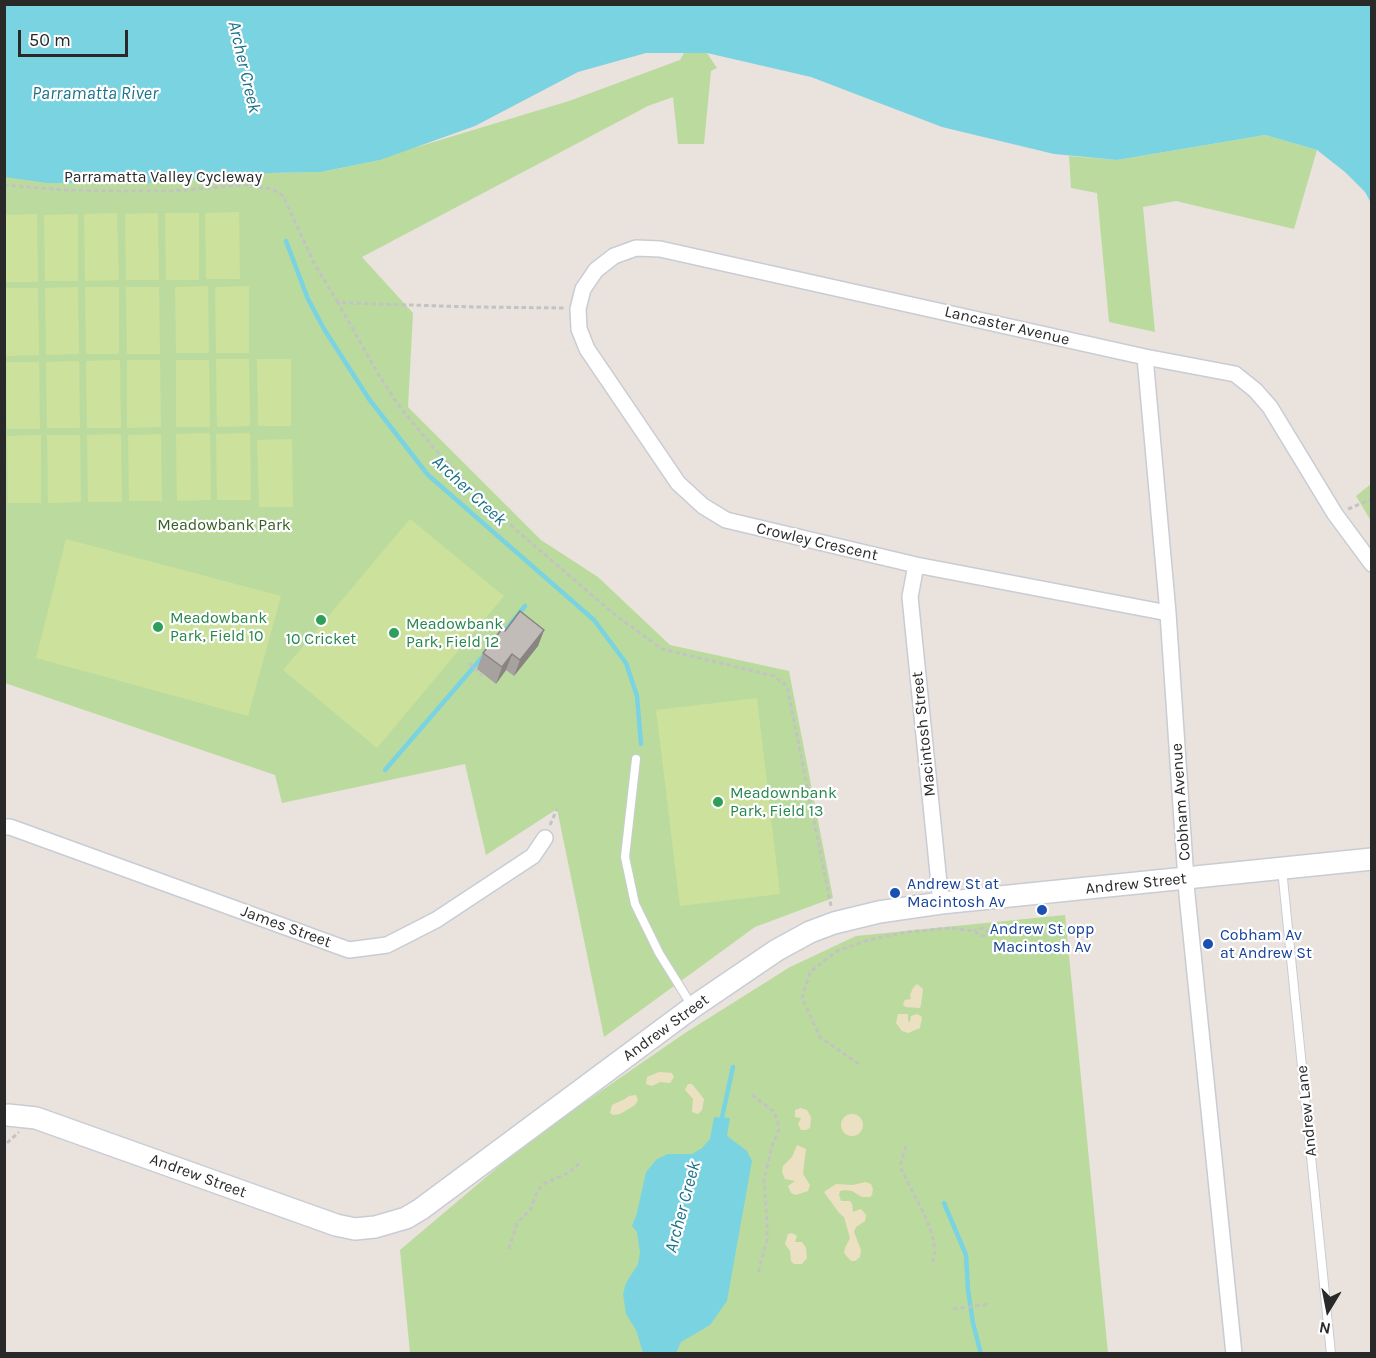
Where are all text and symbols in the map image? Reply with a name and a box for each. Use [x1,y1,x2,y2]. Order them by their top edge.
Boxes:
scale bar [21,18,130,56]
water label: Archer Creek [223,19,265,115]
text: 50 m [29,29,71,51]
water label: Parramatta River [32,83,158,105]
street label: Parramatta Valley Cycleway [64,167,262,187]
street label: Lancaster Avenue [943,302,1071,350]
water label: Archer Creek [427,451,511,531]
park label: Meadowbank Park [157,515,291,535]
street label: Crowley Crescent [754,519,880,565]
place label: Meadowbank Park, Field 10 [170,608,267,646]
marker: 10 Cricket [314,613,328,627]
place label: Meadowbank Park, Field 12 [406,614,503,652]
marker: Meadowbank Park, Field 10 [151,620,165,634]
marker: Meadowbank Park, Field 12 [387,626,401,640]
place label: 10 Cricket [286,629,356,649]
street label: Macintosh Street [908,671,940,797]
street label: Cobham Avenue [1167,743,1195,861]
place label: Meadownbank Park, Field 13 [730,783,837,821]
marker: Meadownbank Park, Field 13 [711,795,725,809]
street label: Andrew Street [1084,869,1188,899]
place label: Andrew St at Macintosh Av [907,874,1006,912]
marker: Andrew St at Macintosh Av [888,886,902,900]
street label: James Street [238,902,334,952]
marker: Andrew St opp Macintosh Av [1035,903,1049,917]
place label: Andrew St opp Macintosh Av [990,919,1094,957]
place label: Cobham Av at Andrew St [1220,925,1312,963]
marker: Cobham Av at Andrew St [1201,937,1215,951]
street label: Andrew Street [619,990,713,1066]
street label: Andrew Lane [1293,1064,1321,1158]
street label: Andrew Street [147,1150,249,1202]
water label: Archer Creek [660,1159,706,1255]
north arrow [1298,1280,1358,1340]
text: N [1317,1318,1332,1339]

